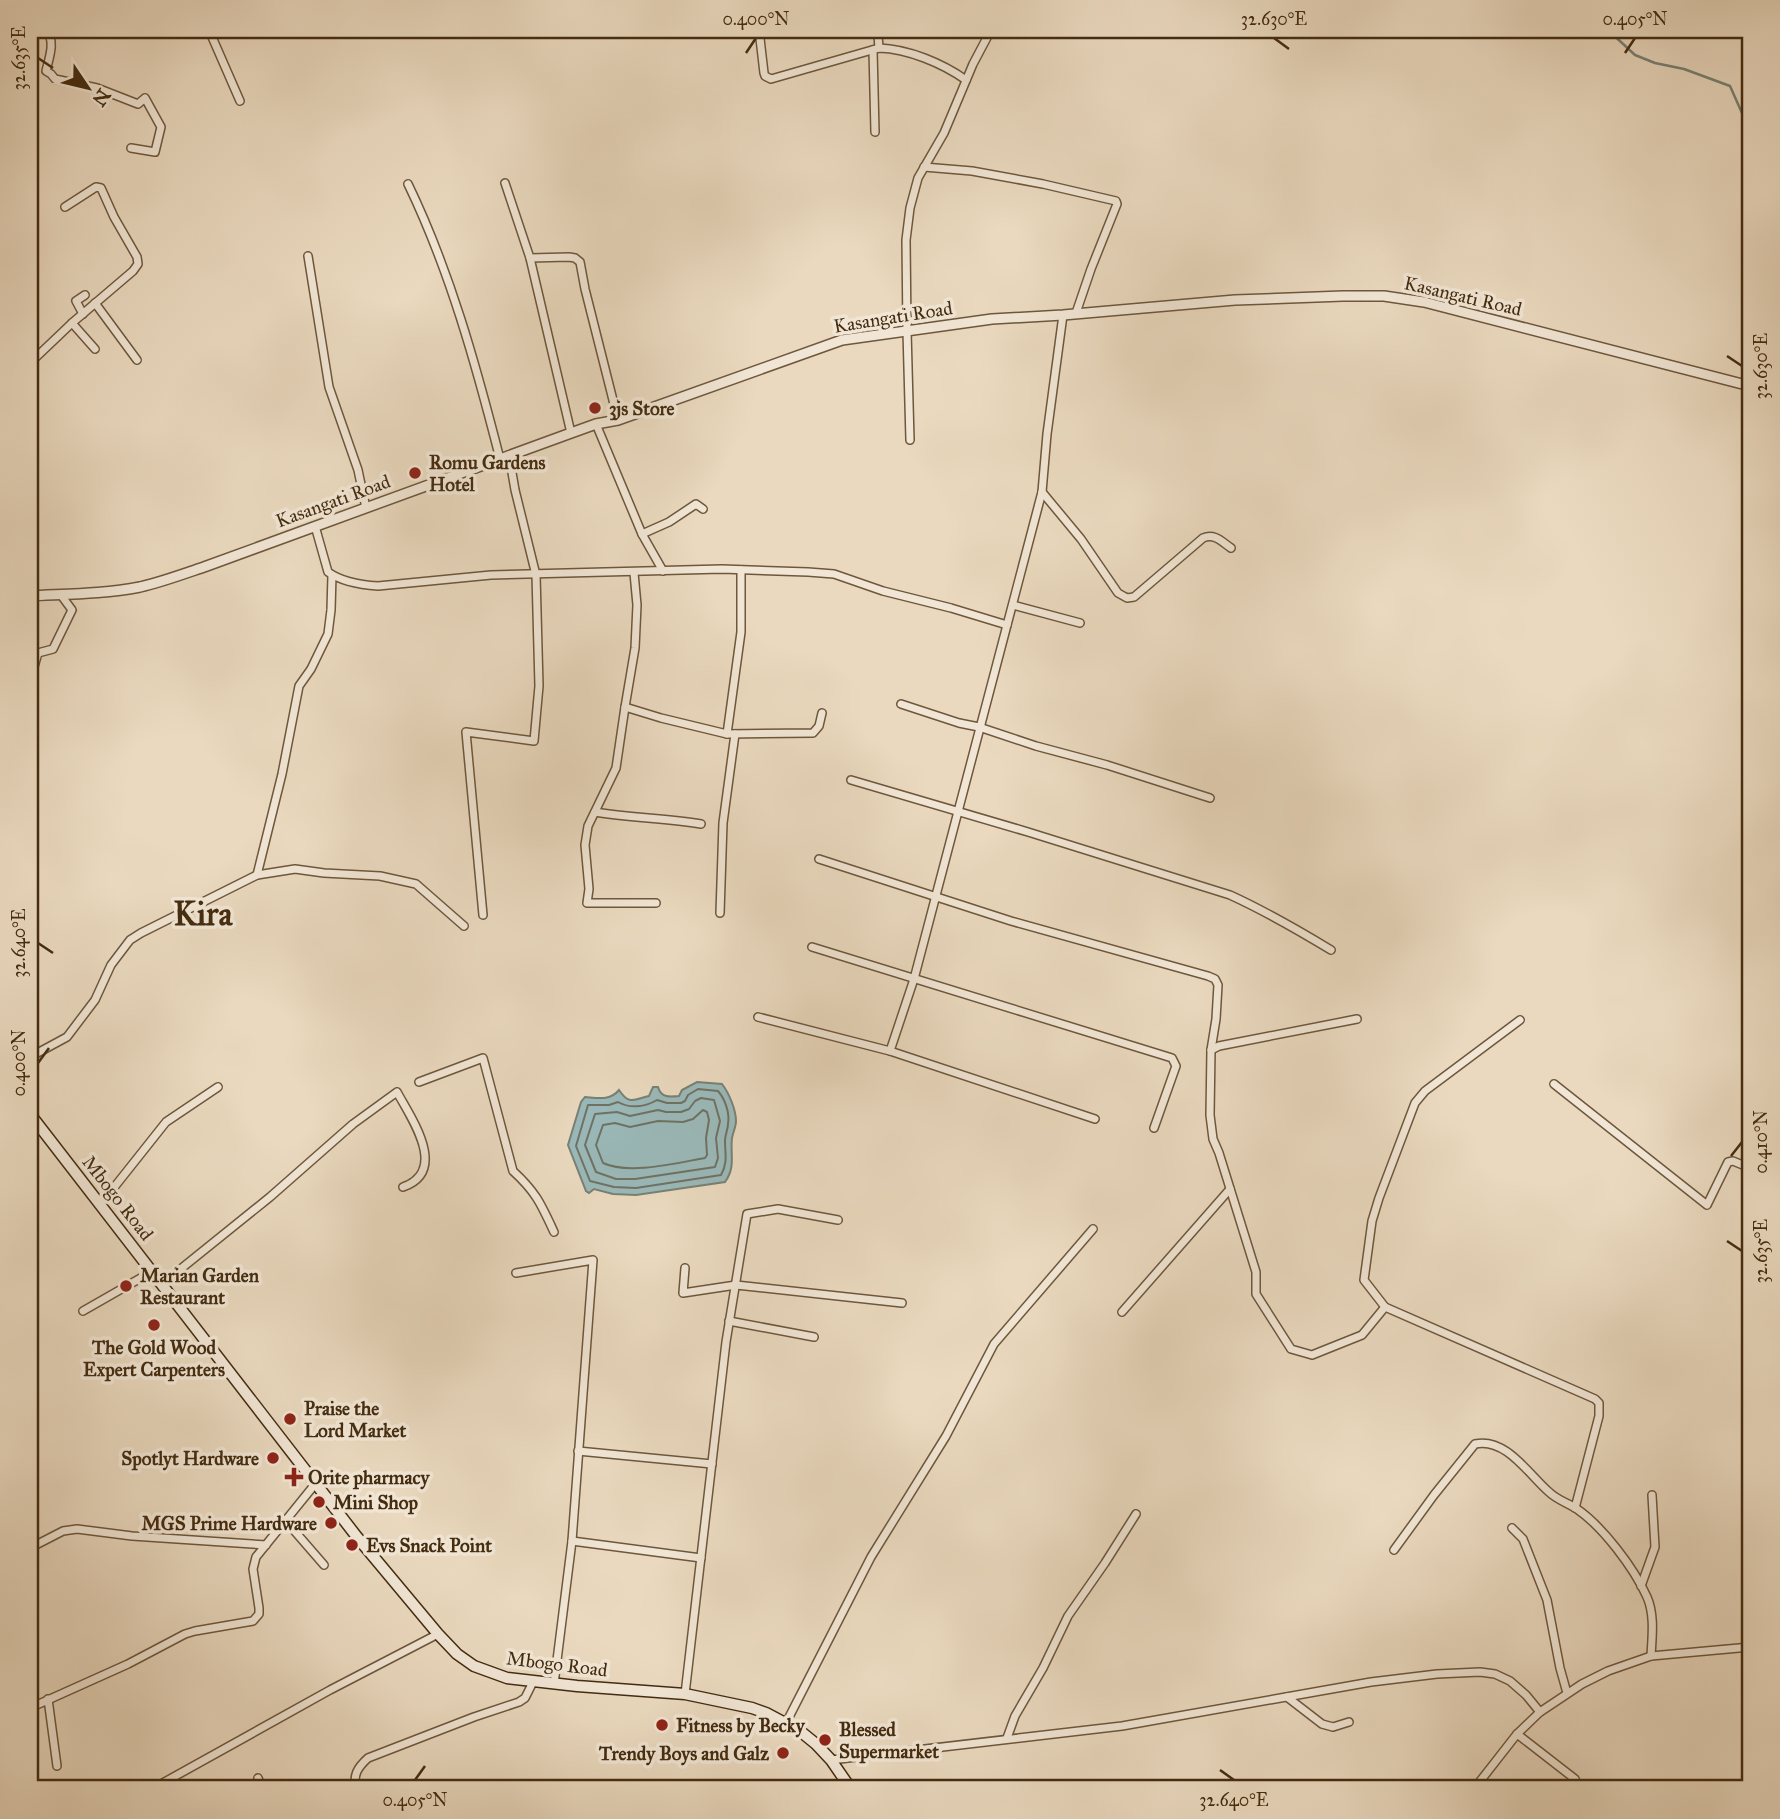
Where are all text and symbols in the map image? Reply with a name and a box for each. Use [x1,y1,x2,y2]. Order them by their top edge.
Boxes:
text: 0.400°N [722,8,790,30]
text: 32.630°E [1241,8,1307,30]
text: 0.405°N [1602,8,1668,30]
text: 32.635°E [8,26,30,90]
north arrow [52,52,122,122]
text: N [87,84,116,111]
street label: Kasangati Road [1402,271,1525,322]
street label: Kasangati Road [832,296,955,339]
text: 32.630°E [1750,333,1772,399]
place label: 3js Store [609,397,675,421]
marker: 3js Store [587,400,603,416]
place label: Romu Gardens Hotel [429,451,546,496]
marker: Romu Gardens Hotel [407,465,423,481]
street label: Kasangati Road [273,469,394,533]
district label: Kira [174,894,233,934]
text: 32.640°E [8,908,30,978]
text: 0.400°N [8,1029,30,1097]
text: 0.410°N [1750,1110,1772,1174]
street label: Mbogo Road [77,1151,159,1246]
text: 32.635°E [1750,1219,1772,1283]
place label: Marian Garden Restaurant [140,1264,260,1309]
marker: Marian Garden Restaurant [118,1278,134,1294]
marker: The Gold Wood Expert Carpenters [146,1317,162,1333]
place label: The Gold Wood Expert Carpenters [83,1336,225,1382]
place label: Praise the Lord Market [304,1397,407,1442]
marker: Praise the Lord Market [282,1411,298,1427]
place label: Spotlyt Hardware [121,1447,259,1471]
marker: Spotlyt Hardware [265,1450,281,1466]
place label: Orite pharmacy [308,1466,431,1490]
marker: Orite pharmacy [286,1469,302,1485]
place label: Mini Shop [333,1491,419,1515]
marker: Mini Shop [311,1494,327,1510]
place label: MGS Prime Hardware [141,1512,317,1535]
marker: MGS Prime Hardware [323,1515,339,1531]
place label: Evs Snack Point [366,1534,492,1557]
marker: Evs Snack Point [344,1537,360,1553]
street label: Mbogo Road [505,1646,609,1683]
place label: Fitness by Becky [676,1714,806,1738]
marker: Fitness by Becky [654,1717,670,1733]
place label: Blessed Supermarket [839,1718,939,1764]
marker: Blessed Supermarket [817,1732,833,1748]
place label: Trendy Boys and Galz [598,1742,769,1766]
marker: Trendy Boys and Galz [775,1745,791,1761]
text: 0.405°N [382,1789,448,1811]
text: 32.640°E [1199,1789,1269,1811]

